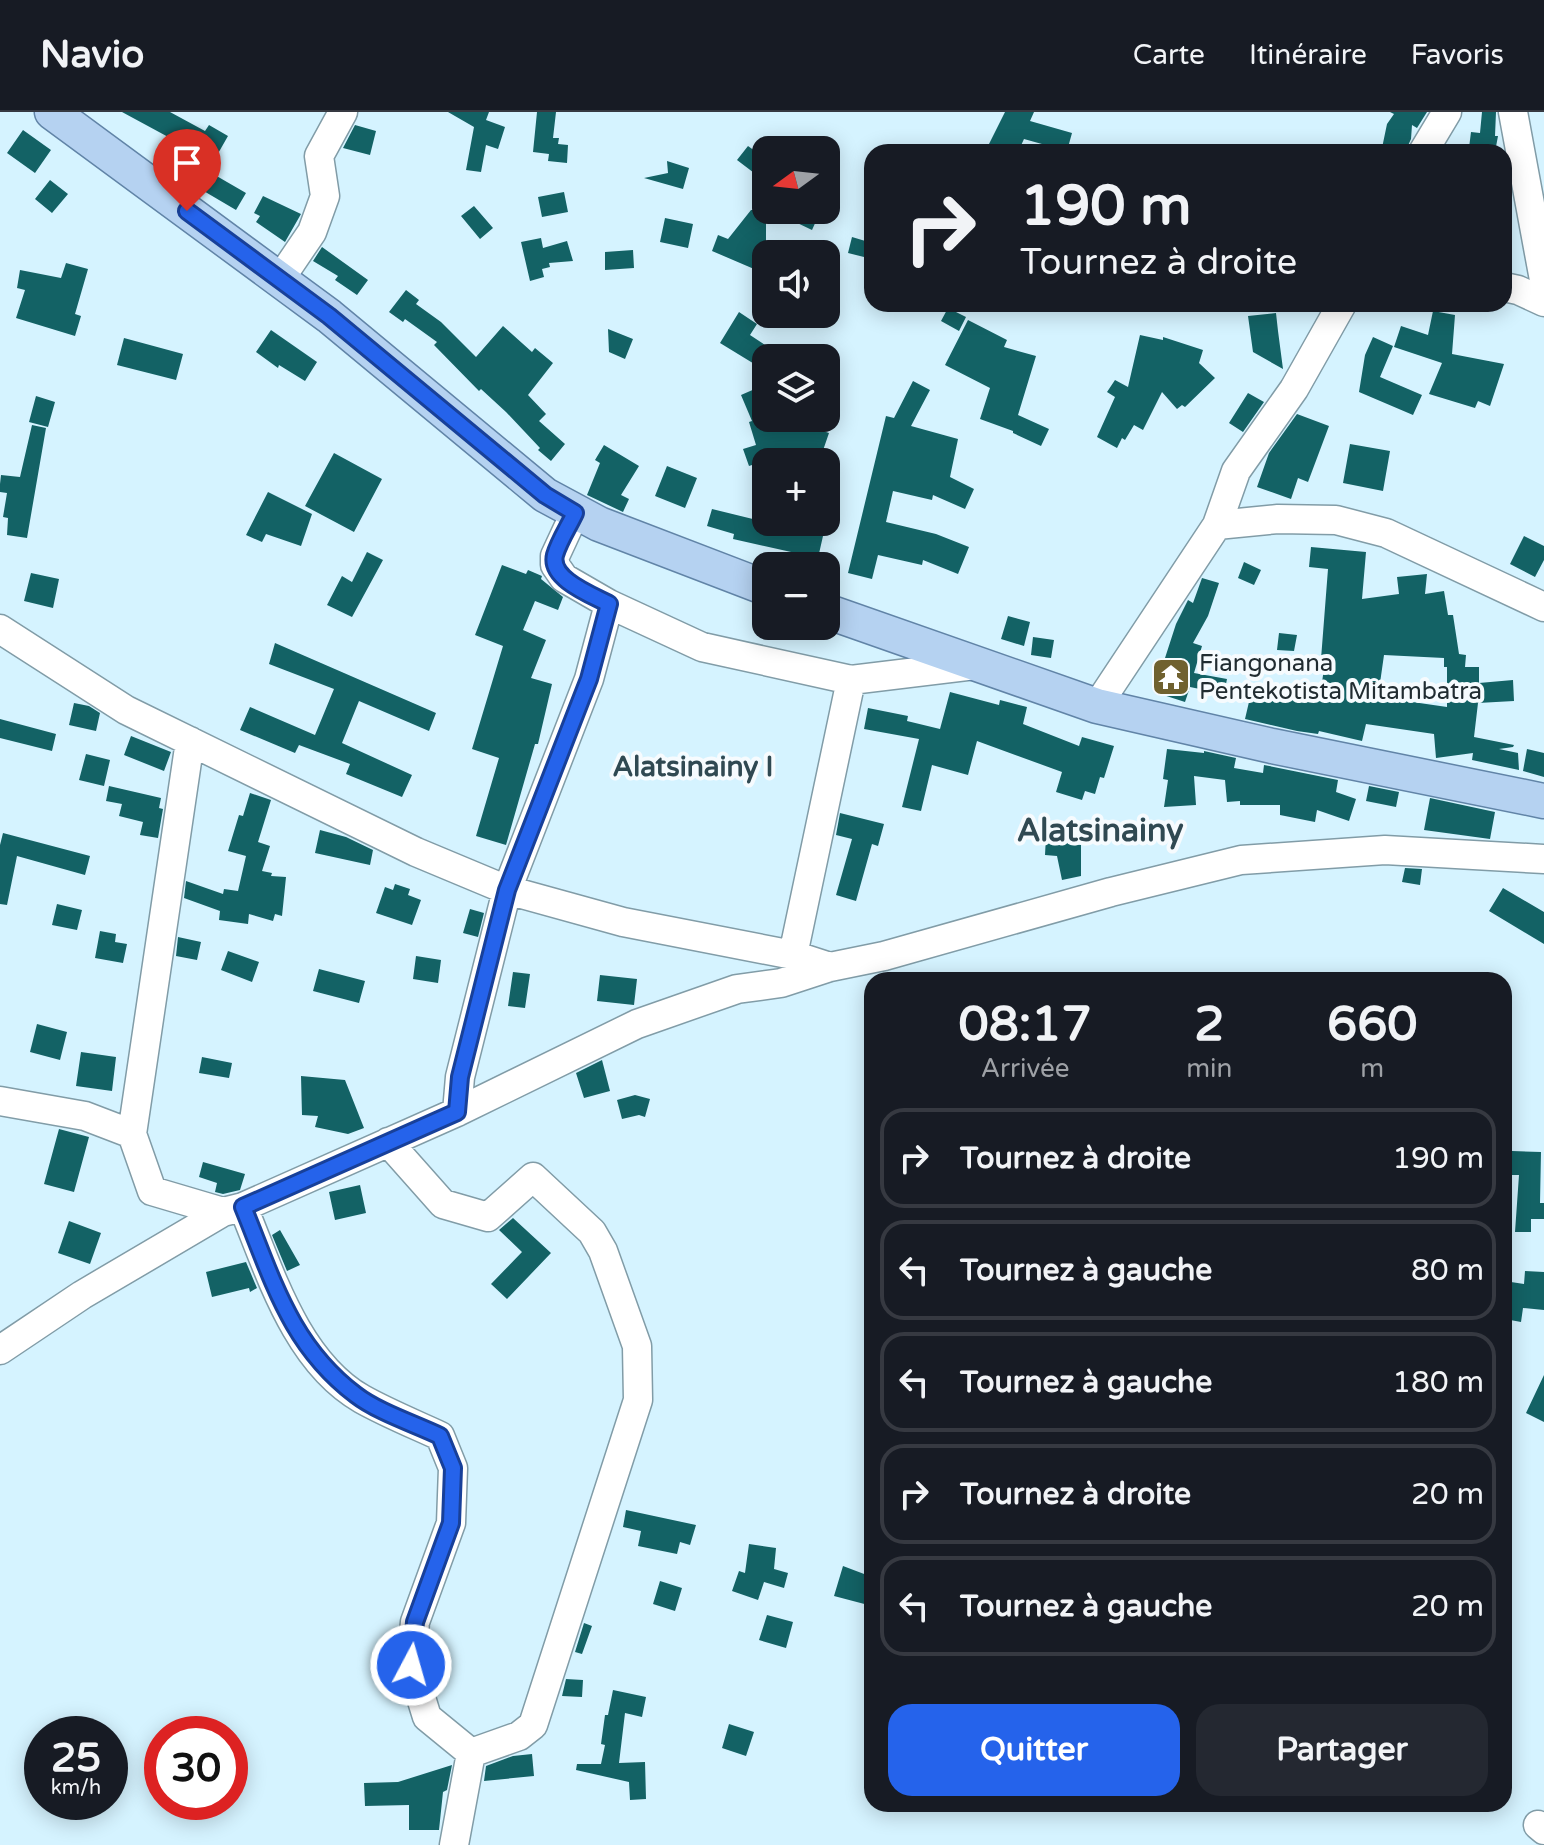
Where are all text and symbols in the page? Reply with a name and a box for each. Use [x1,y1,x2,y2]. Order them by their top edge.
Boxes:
text: Navio [40,32,144,78]
text: Carte [1133,38,1205,72]
text: Itinéraire [1249,38,1367,72]
text: Favoris [1411,38,1504,72]
pin [153,129,221,211]
north arrow [752,136,840,224]
map controls [752,136,840,640]
icon: arrive [165,141,209,185]
text: 190 m [1020,173,1191,240]
icon: right [888,176,992,280]
button: sound [752,240,840,328]
text: Tournez à droite [1020,241,1297,284]
button: layers [752,344,840,432]
button: + [752,448,840,536]
button: − [752,552,840,640]
place label: Fiangonana Pentekotista Mitambatra [1199,649,1482,706]
temple icon: Fiangonana Pentekotista Mitambatra [1150,656,1192,698]
district label: Alatsinainy I [612,750,774,784]
district label: Alatsinainy [1017,812,1183,850]
text: 08:17 [959,996,1092,1054]
text: 2 [1194,996,1224,1054]
text: 660 [1327,996,1417,1054]
text: Arrivée [981,1053,1069,1084]
text: min [1186,1053,1232,1084]
text: m [1360,1053,1384,1084]
icon: right [892,1136,936,1180]
text: Tournez à droite [960,1140,1191,1177]
text: 190 m [1392,1140,1484,1177]
icon: left [892,1248,936,1292]
text: Tournez à gauche [960,1252,1212,1289]
text: 80 m [1411,1252,1484,1289]
icon: left [892,1360,936,1404]
text: Tournez à gauche [960,1364,1212,1401]
text: 180 m [1392,1364,1484,1401]
icon: right [892,1472,936,1516]
text: Tournez à droite [960,1476,1191,1513]
text: 20 m [1411,1476,1484,1513]
icon: left [892,1584,936,1628]
text: Tournez à gauche [960,1588,1212,1625]
text: 20 m [1411,1588,1484,1625]
position arrow [369,1623,453,1707]
button: Quitter [888,1704,1180,1796]
button: Partager [1196,1704,1488,1796]
speed limit sign: 30 [144,1716,248,1820]
text: 25 [51,1734,101,1782]
text: km/h [51,1776,101,1800]

